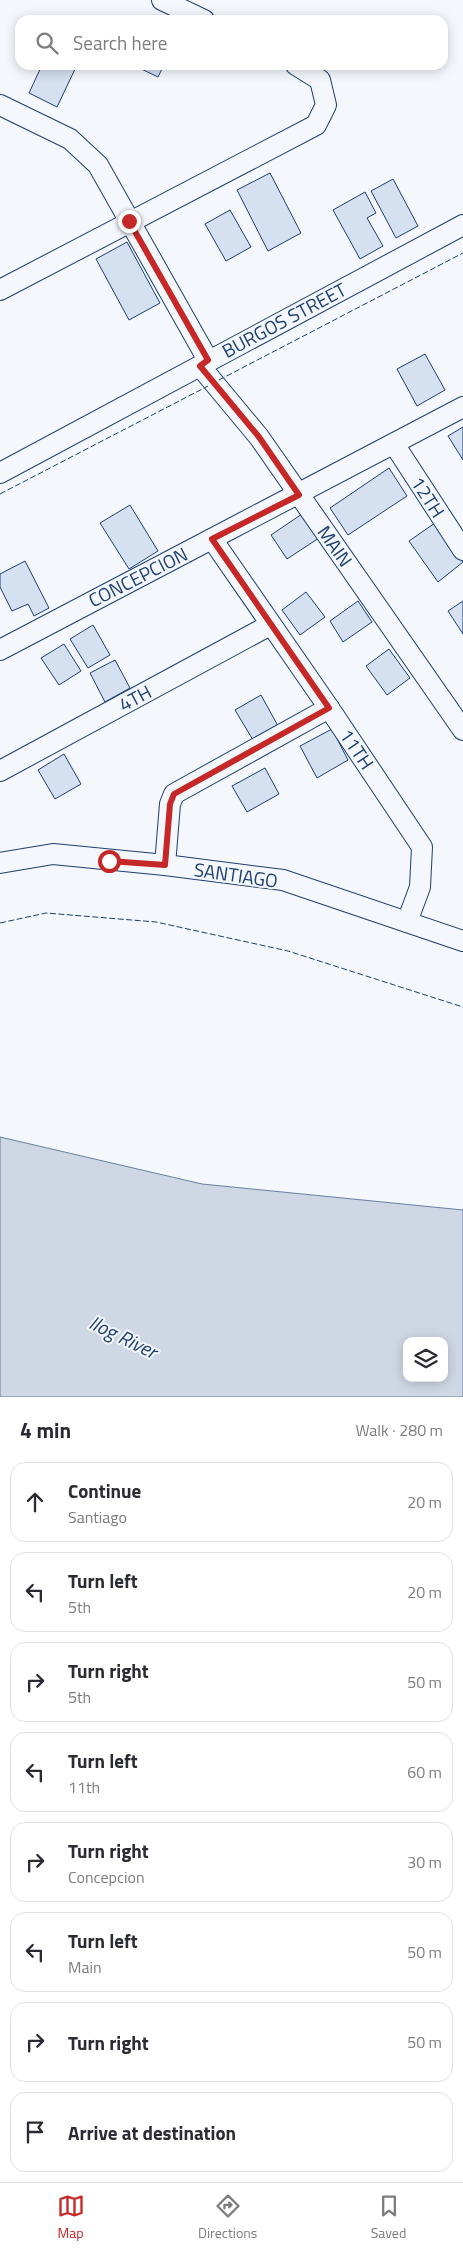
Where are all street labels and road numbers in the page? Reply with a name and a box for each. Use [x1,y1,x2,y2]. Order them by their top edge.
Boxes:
street label: BURGOS STREET [216,275,351,365]
street label: 12TH [404,470,453,523]
street label: MAIN [311,519,360,572]
street label: CONCEPCION [83,539,192,614]
street label: 4TH [113,677,156,718]
street label: 11TH [333,722,382,775]
street label: SANTIAGO [192,854,280,895]

